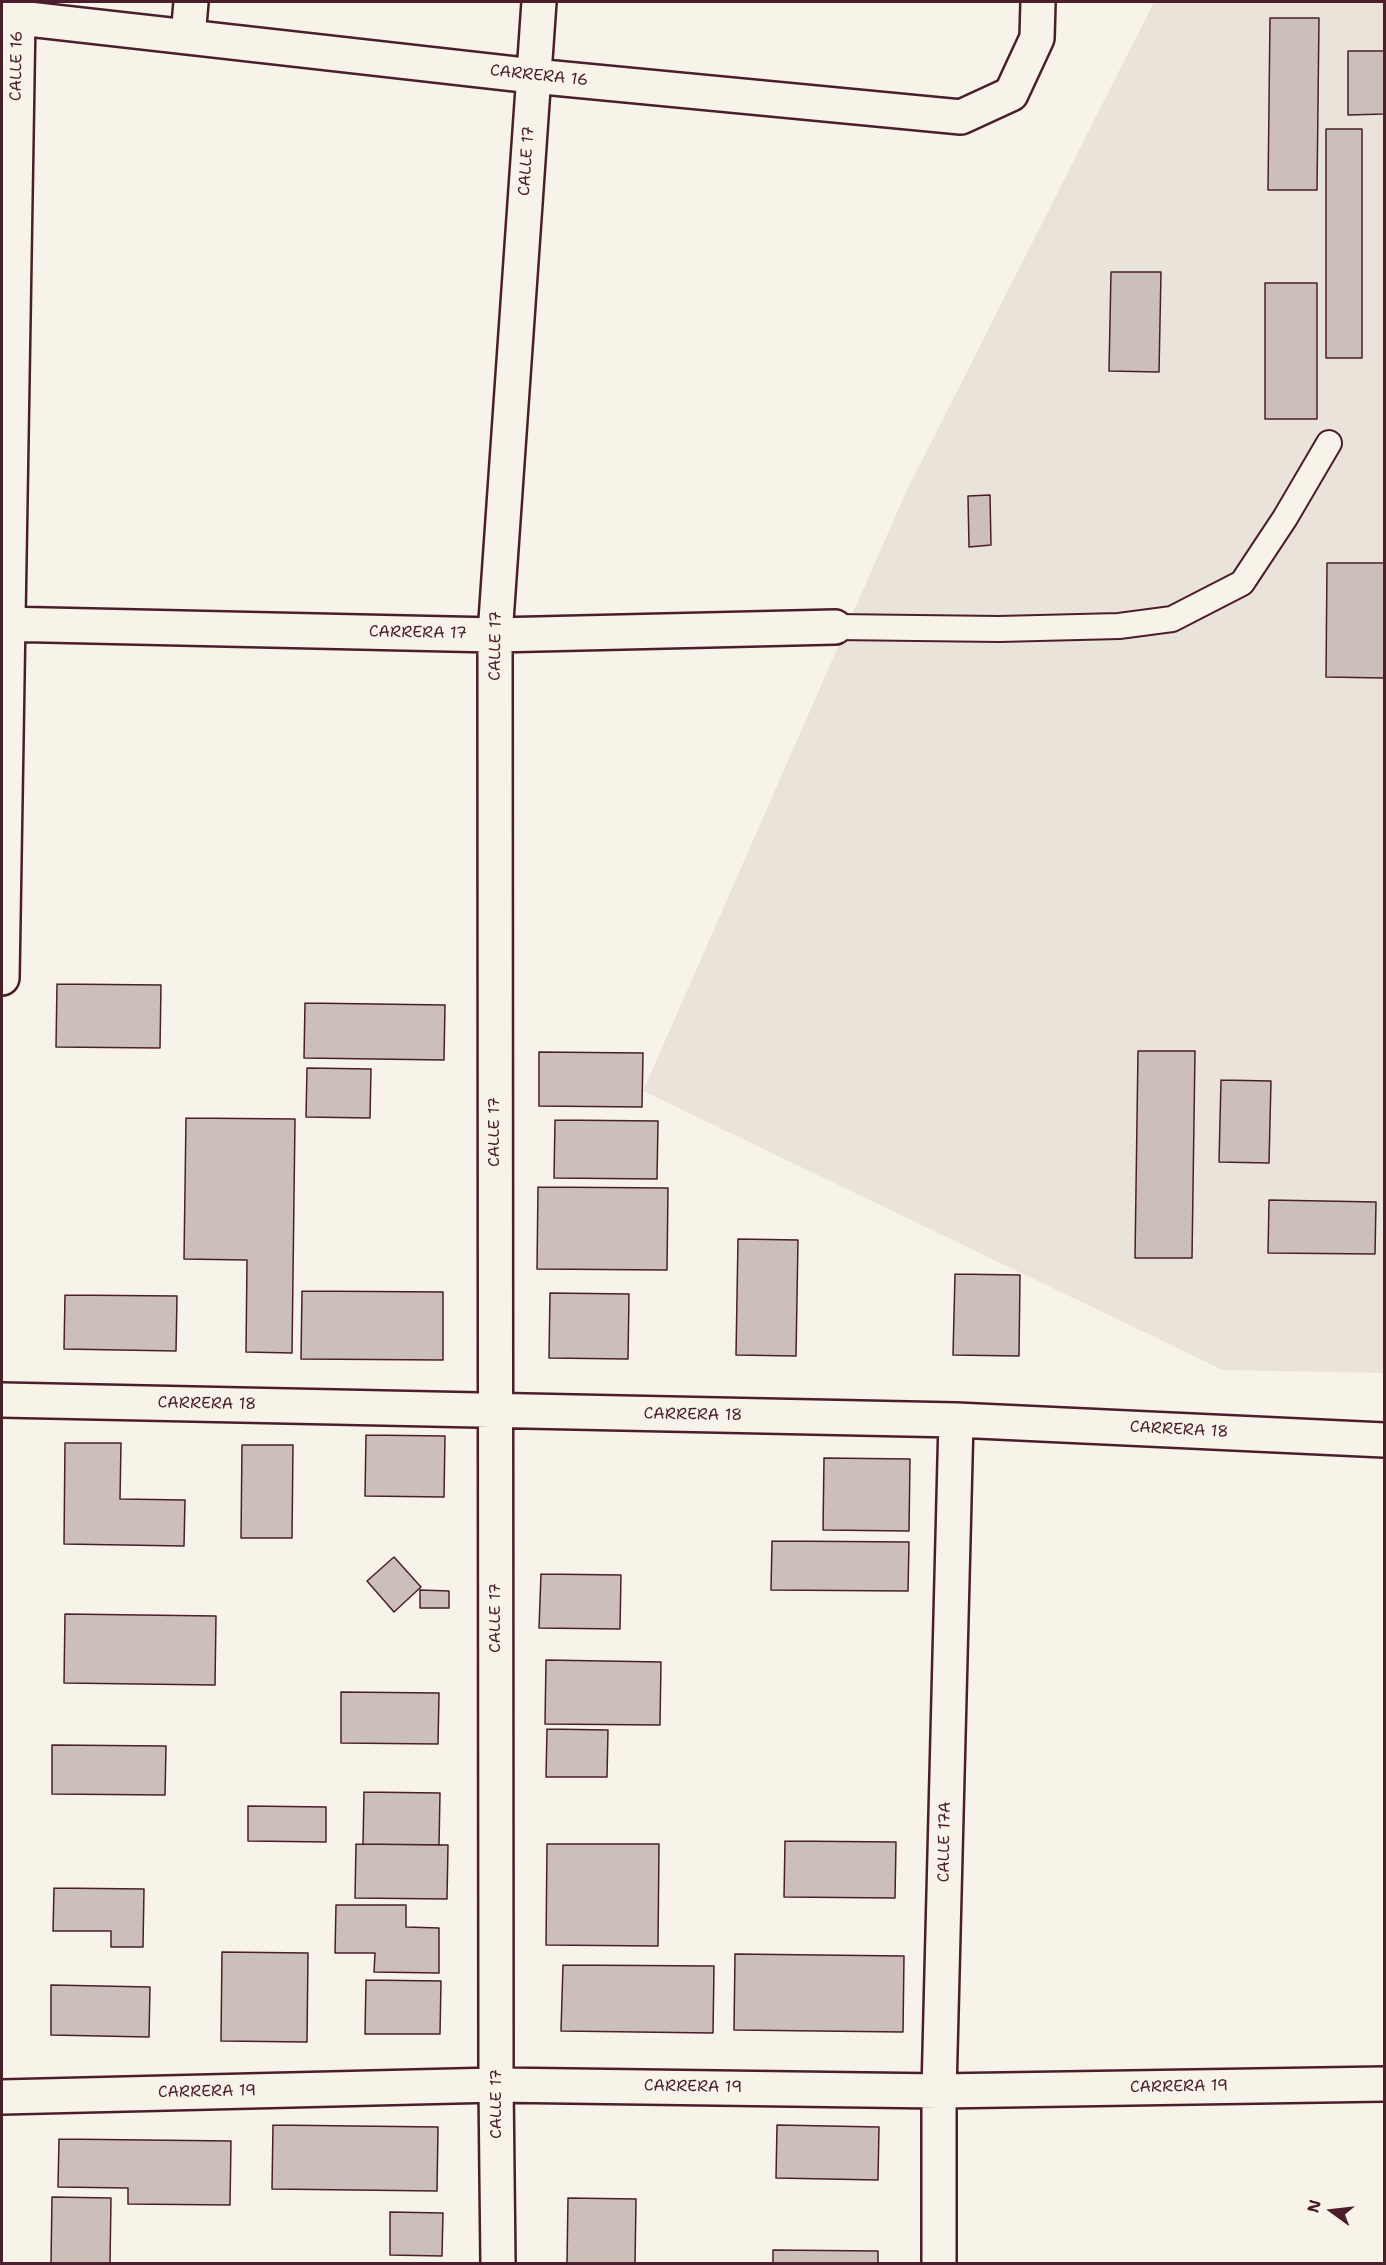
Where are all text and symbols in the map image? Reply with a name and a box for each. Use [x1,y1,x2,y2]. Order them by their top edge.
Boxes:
street label: CALLE 16 [7,31,27,101]
street label: CARRERA 16 [489,61,589,91]
street label: CALLE 17 [515,125,539,197]
street label: CALLE 17 [486,611,506,681]
street label: CARRERA 17 [369,623,467,643]
street label: CALLE 17 [485,1097,505,1167]
street label: CARRERA 18 [157,1394,257,1414]
street label: CARRERA 18 [643,1405,743,1425]
street label: CARRERA 18 [1129,1418,1229,1442]
street label: CALLE 17 [486,1583,506,1653]
street label: CALLE 17A [935,1801,955,1883]
street label: CALLE 17 [487,2069,507,2139]
street label: CARRERA 19 [644,2077,742,2097]
street label: CARRERA 19 [1130,2077,1228,2097]
street label: CARRERA 19 [158,2082,256,2102]
north arrow [1302,2181,1362,2241]
text: N [1302,2197,1326,2215]

